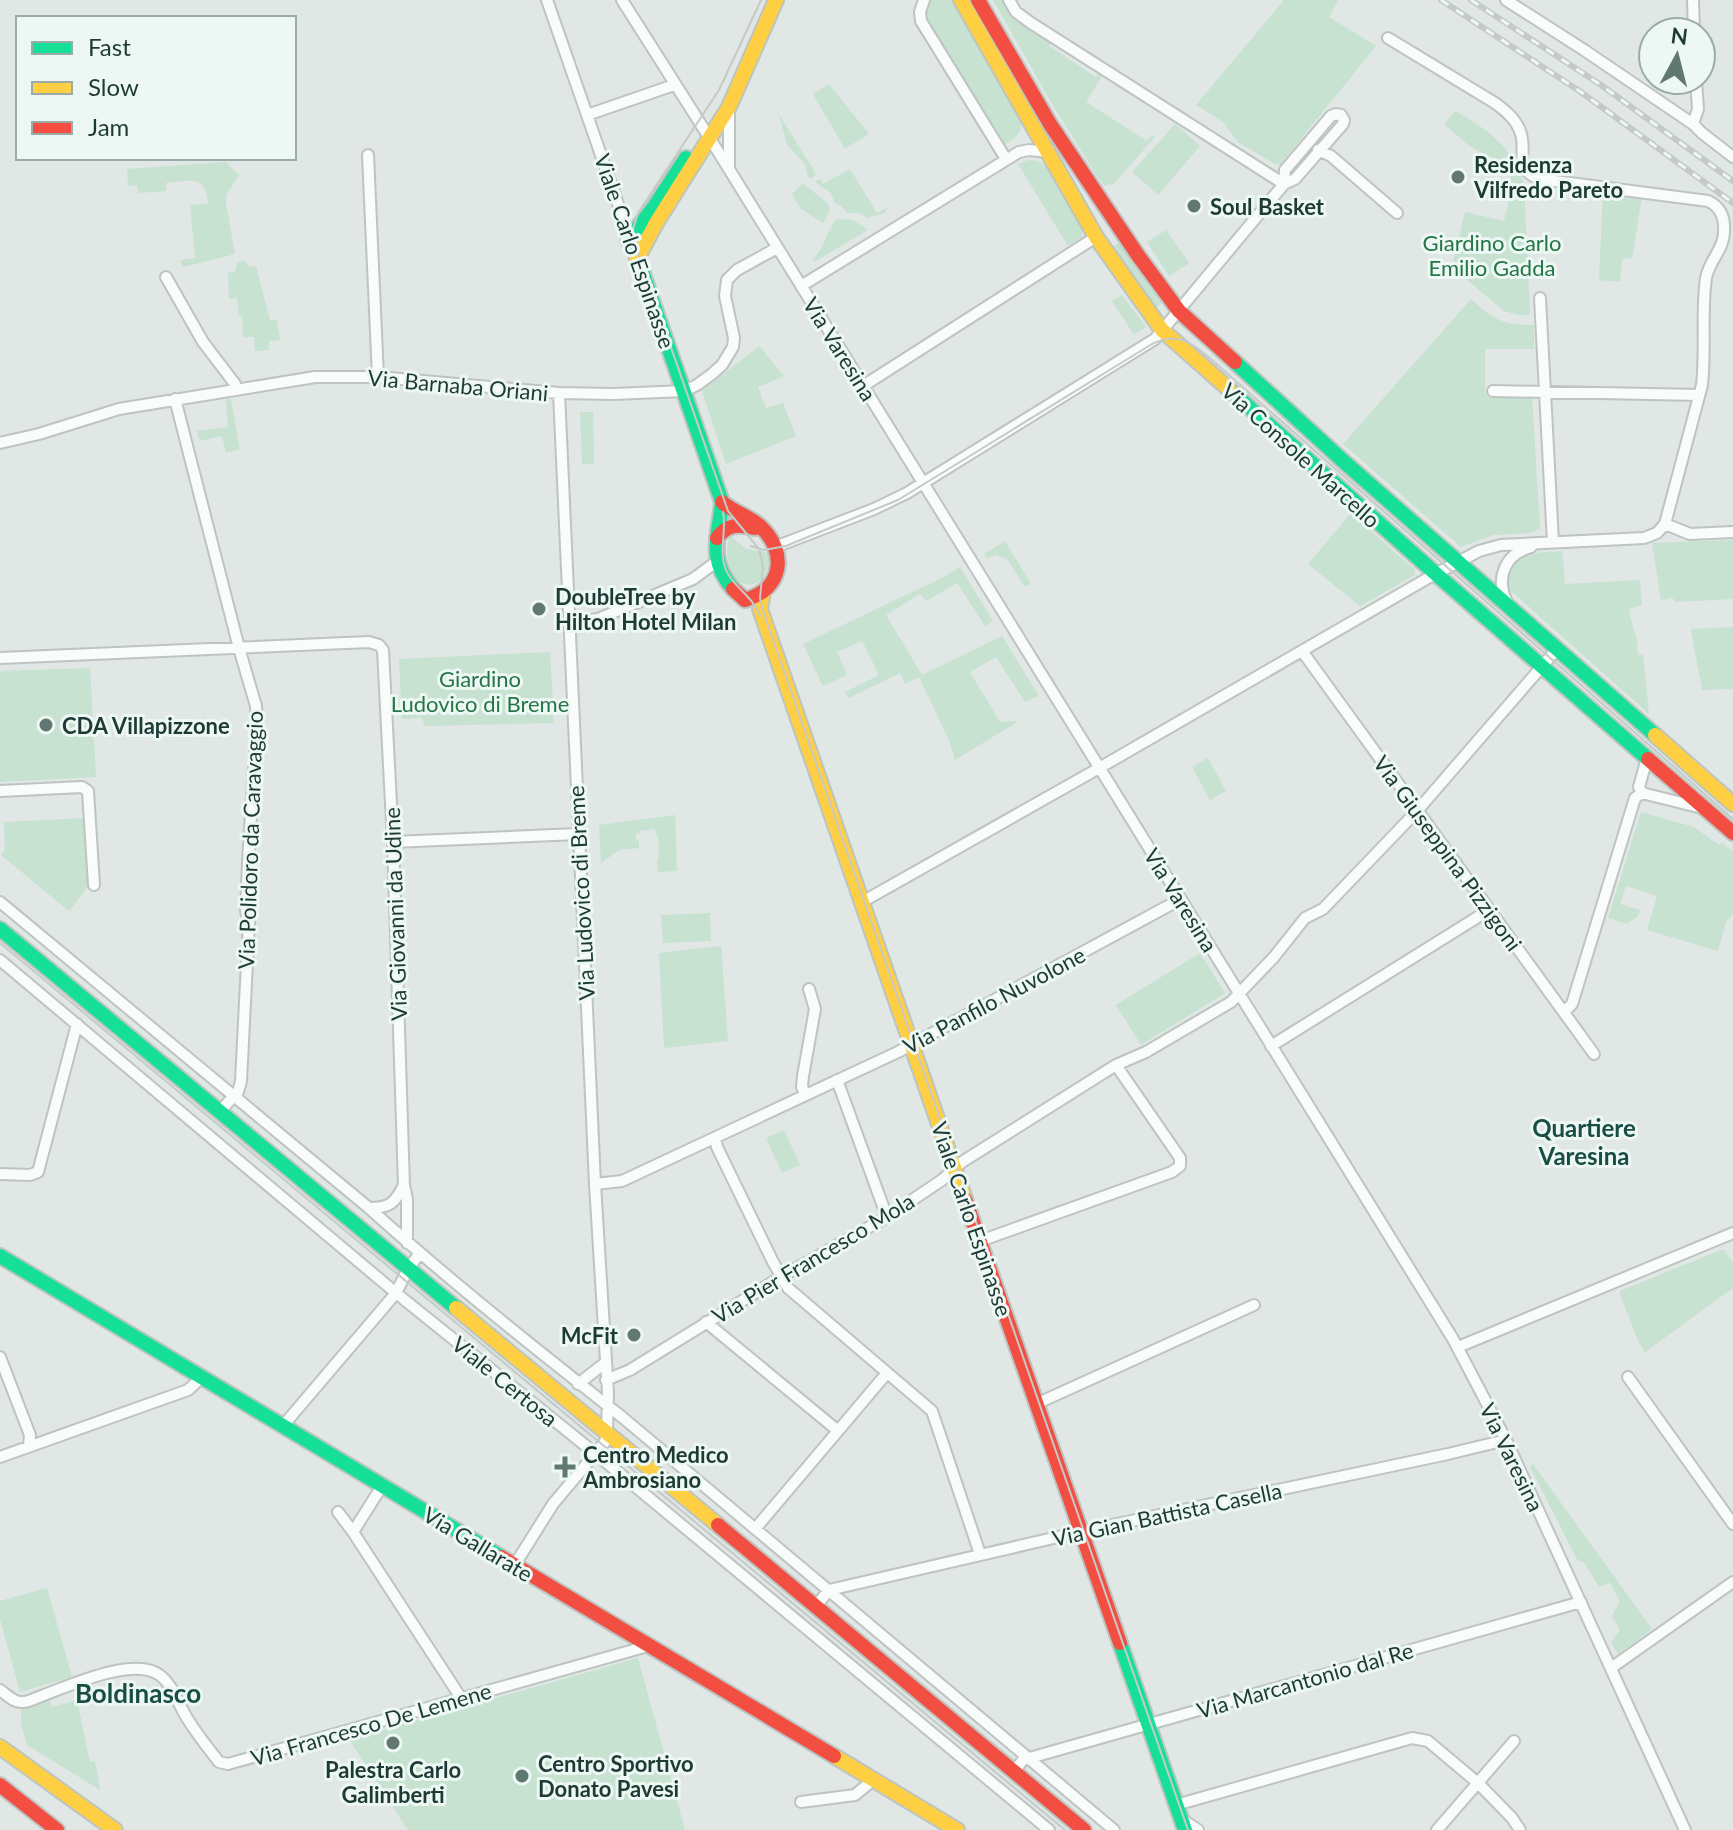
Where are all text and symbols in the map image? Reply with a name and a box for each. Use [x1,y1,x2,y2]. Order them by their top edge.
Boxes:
legend [16,16,296,160]
north arrow [1637,16,1717,96]
text: N [1669,21,1690,50]
text: Fast [88,32,131,61]
text: Slow [88,72,139,101]
text: Jam [88,112,129,141]
street label: Viale Carlo Espinasse [589,150,681,352]
place label: Residenza Vilfredo Pareto [1473,151,1623,203]
marker: Residenza Vilfredo Pareto [1449,168,1467,186]
place label: Soul Basket [1210,193,1325,220]
marker: Soul Basket [1185,197,1203,215]
park label: Giardino Carlo Emilio Gadda [1422,229,1562,281]
street label: Via Varesina [797,292,883,406]
street label: Via Barnaba Oriani [367,364,549,406]
street label: Via Console Marcello [1216,377,1386,533]
place label: DoubleTree by Hilton Hotel Milan [555,583,736,635]
marker: DoubleTree by Hilton Hotel Milan [530,600,548,618]
park label: Giardino Ludovico di Breme [391,665,569,717]
street label: Via Polidoro da Caravaggio [232,710,268,970]
place label: CDA Villapizzone [62,712,230,739]
marker: CDA Villapizzone [37,716,55,734]
street label: Via Giuseppina Pizzigoni [1368,750,1528,956]
street label: Via Ludovico di Breme [562,785,600,1001]
street label: Via Giovanni da Udine [378,807,412,1021]
street label: Via Varesina [1138,843,1224,957]
street label: Via Panfilo Nuvolone [898,941,1090,1059]
district label: Quartiere Varesina [1532,1113,1636,1170]
street label: Viale Carlo Espinasse [926,1118,1018,1320]
street label: Via Pier Francesco Mola [707,1187,919,1329]
place label: McFit [561,1322,619,1349]
marker: McFit [625,1326,643,1344]
street label: Viale Certosa [447,1330,563,1432]
street label: Via Varesina [1474,1398,1550,1516]
place label: Centro Medico Ambrosiano [582,1441,729,1493]
marker: Centro Medico Ambrosiano [554,1456,576,1478]
street label: Via Gian Battista Casella [1050,1476,1284,1552]
street label: Via Gallarate [418,1501,538,1587]
street label: Via Marcantonio dal Re [1194,1636,1416,1724]
district label: Boldinasco [75,1677,201,1709]
street label: Via Francesco De Lemene [248,1677,494,1771]
marker: Palestra Carlo Galimberti [384,1734,402,1752]
place label: Centro Sportivo Donato Pavesi [538,1750,694,1802]
place label: Palestra Carlo Galimberti [325,1756,461,1808]
marker: Centro Sportivo Donato Pavesi [513,1767,531,1785]

